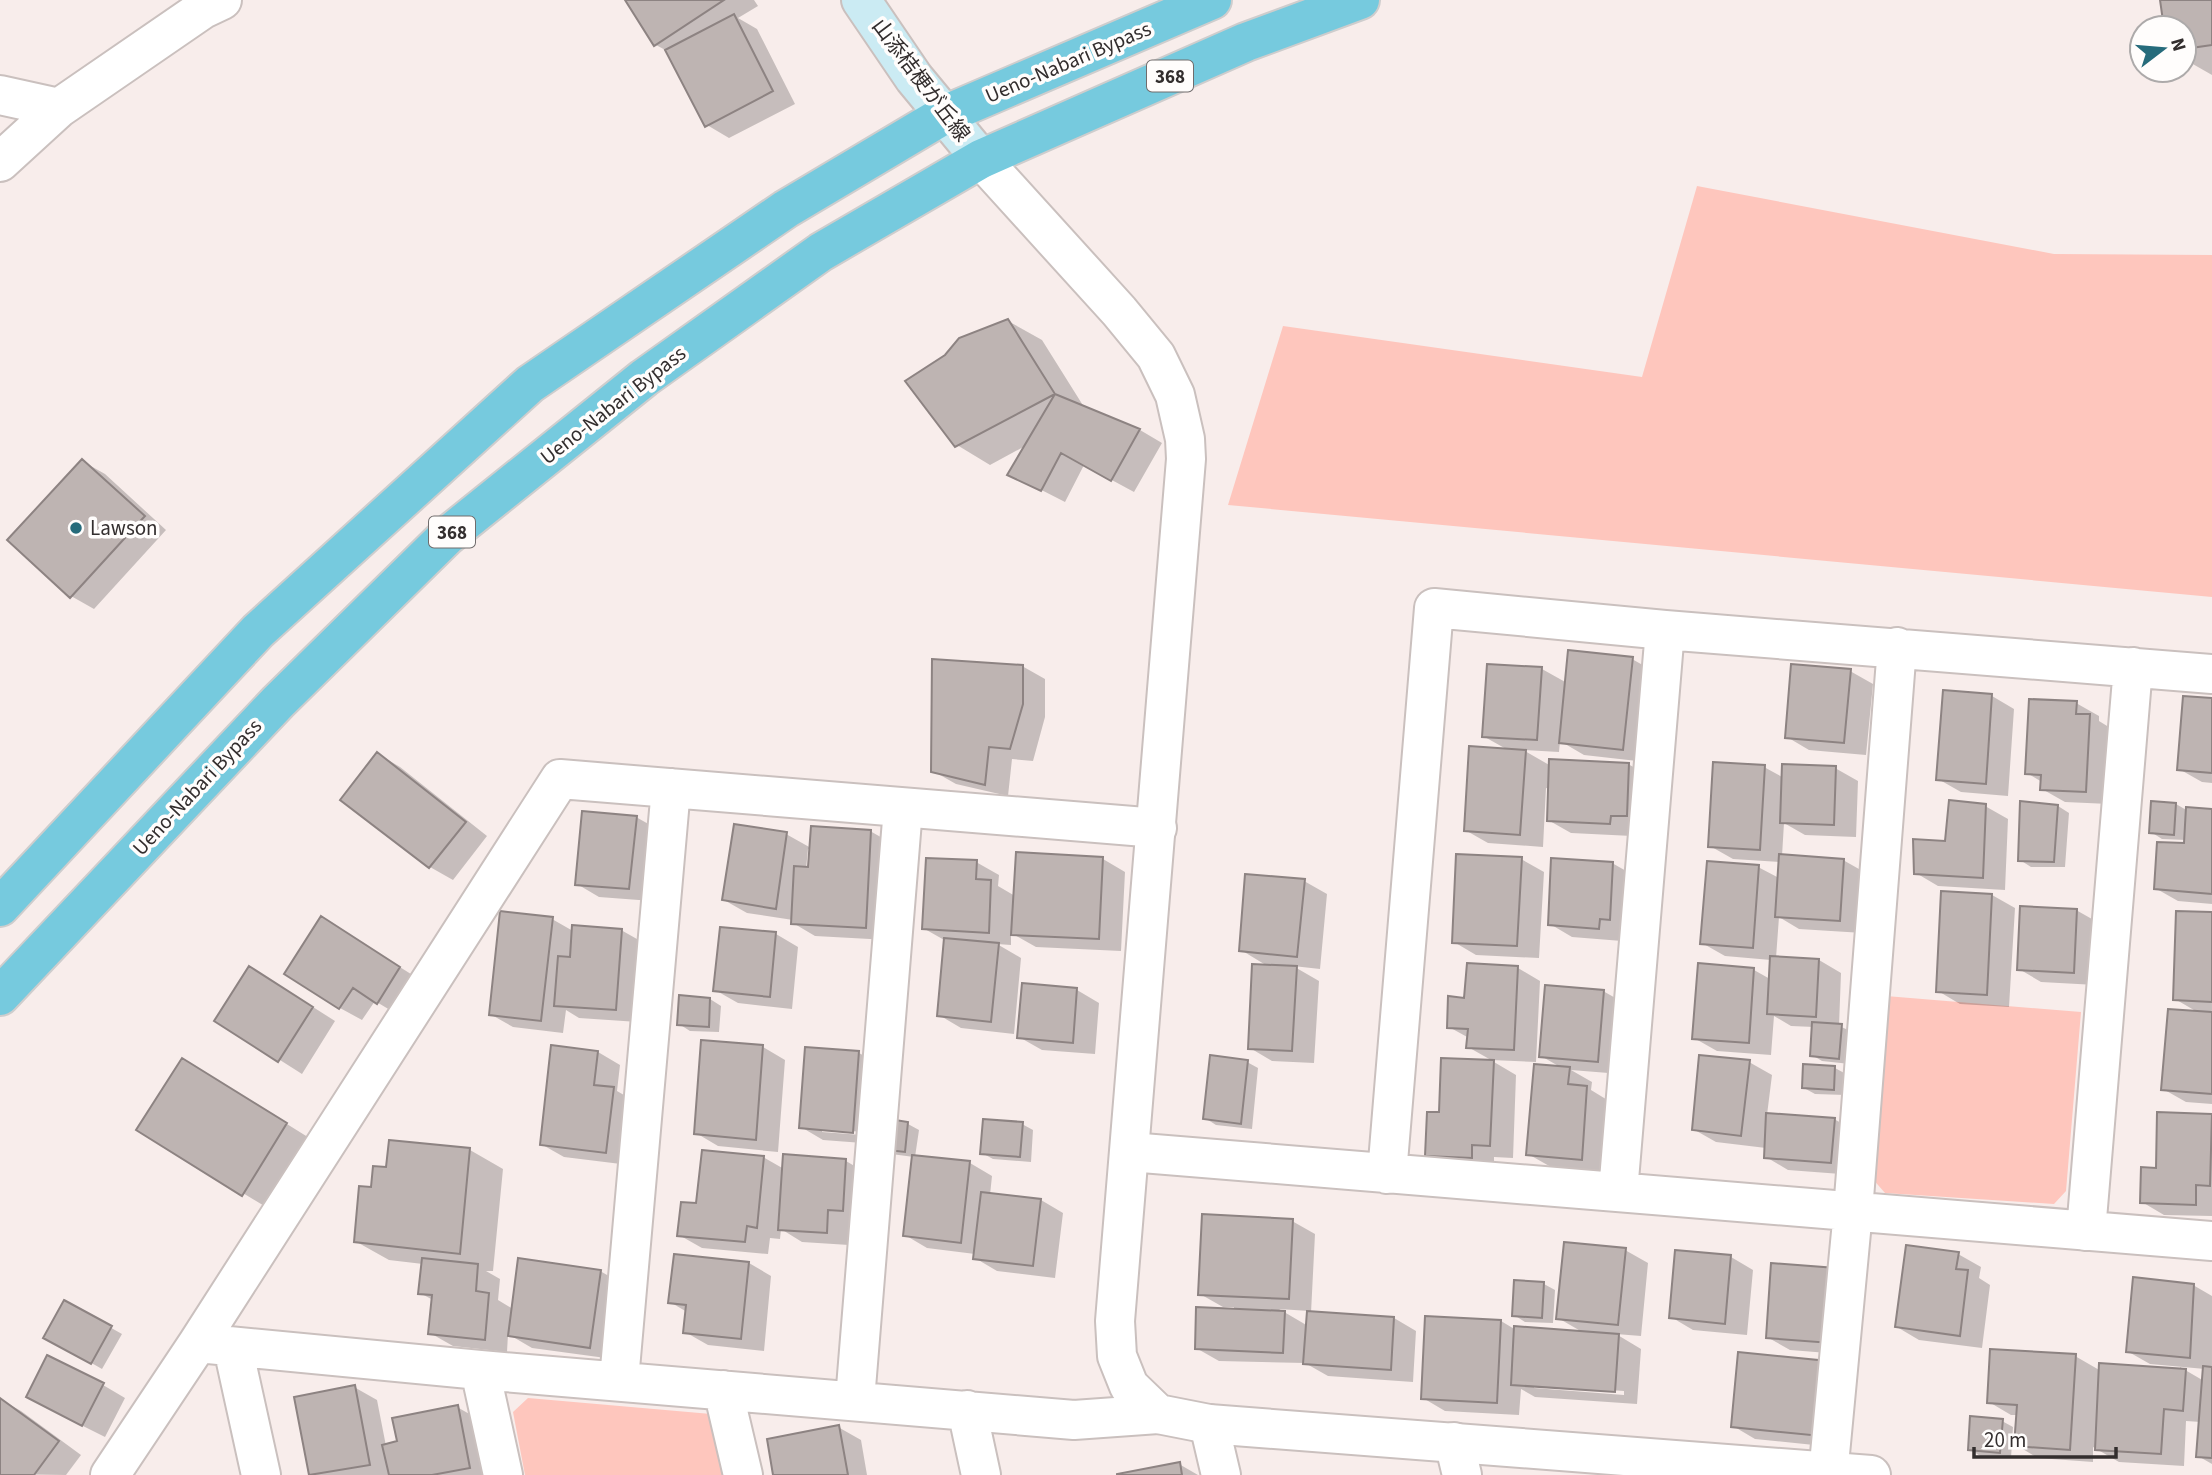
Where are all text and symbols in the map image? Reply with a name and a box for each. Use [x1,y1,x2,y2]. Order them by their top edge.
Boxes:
street label: 山添桔梗が丘線 [865,12,977,148]
street label: Ueno-Nabari Bypass [980,13,1156,111]
north arrow [2128,14,2198,84]
text: N [2163,35,2193,55]
road number: 368 [1147,60,1193,92]
street label: Ueno-Nabari Bypass [534,338,692,472]
place label: Lawson [90,513,158,543]
road number: 368 [429,516,475,548]
marker: Lawson [68,520,84,536]
street label: Ueno-Nabari Bypass [125,712,269,862]
scale bar [1974,1416,2116,1460]
text: 20 m [1984,1425,2026,1455]

